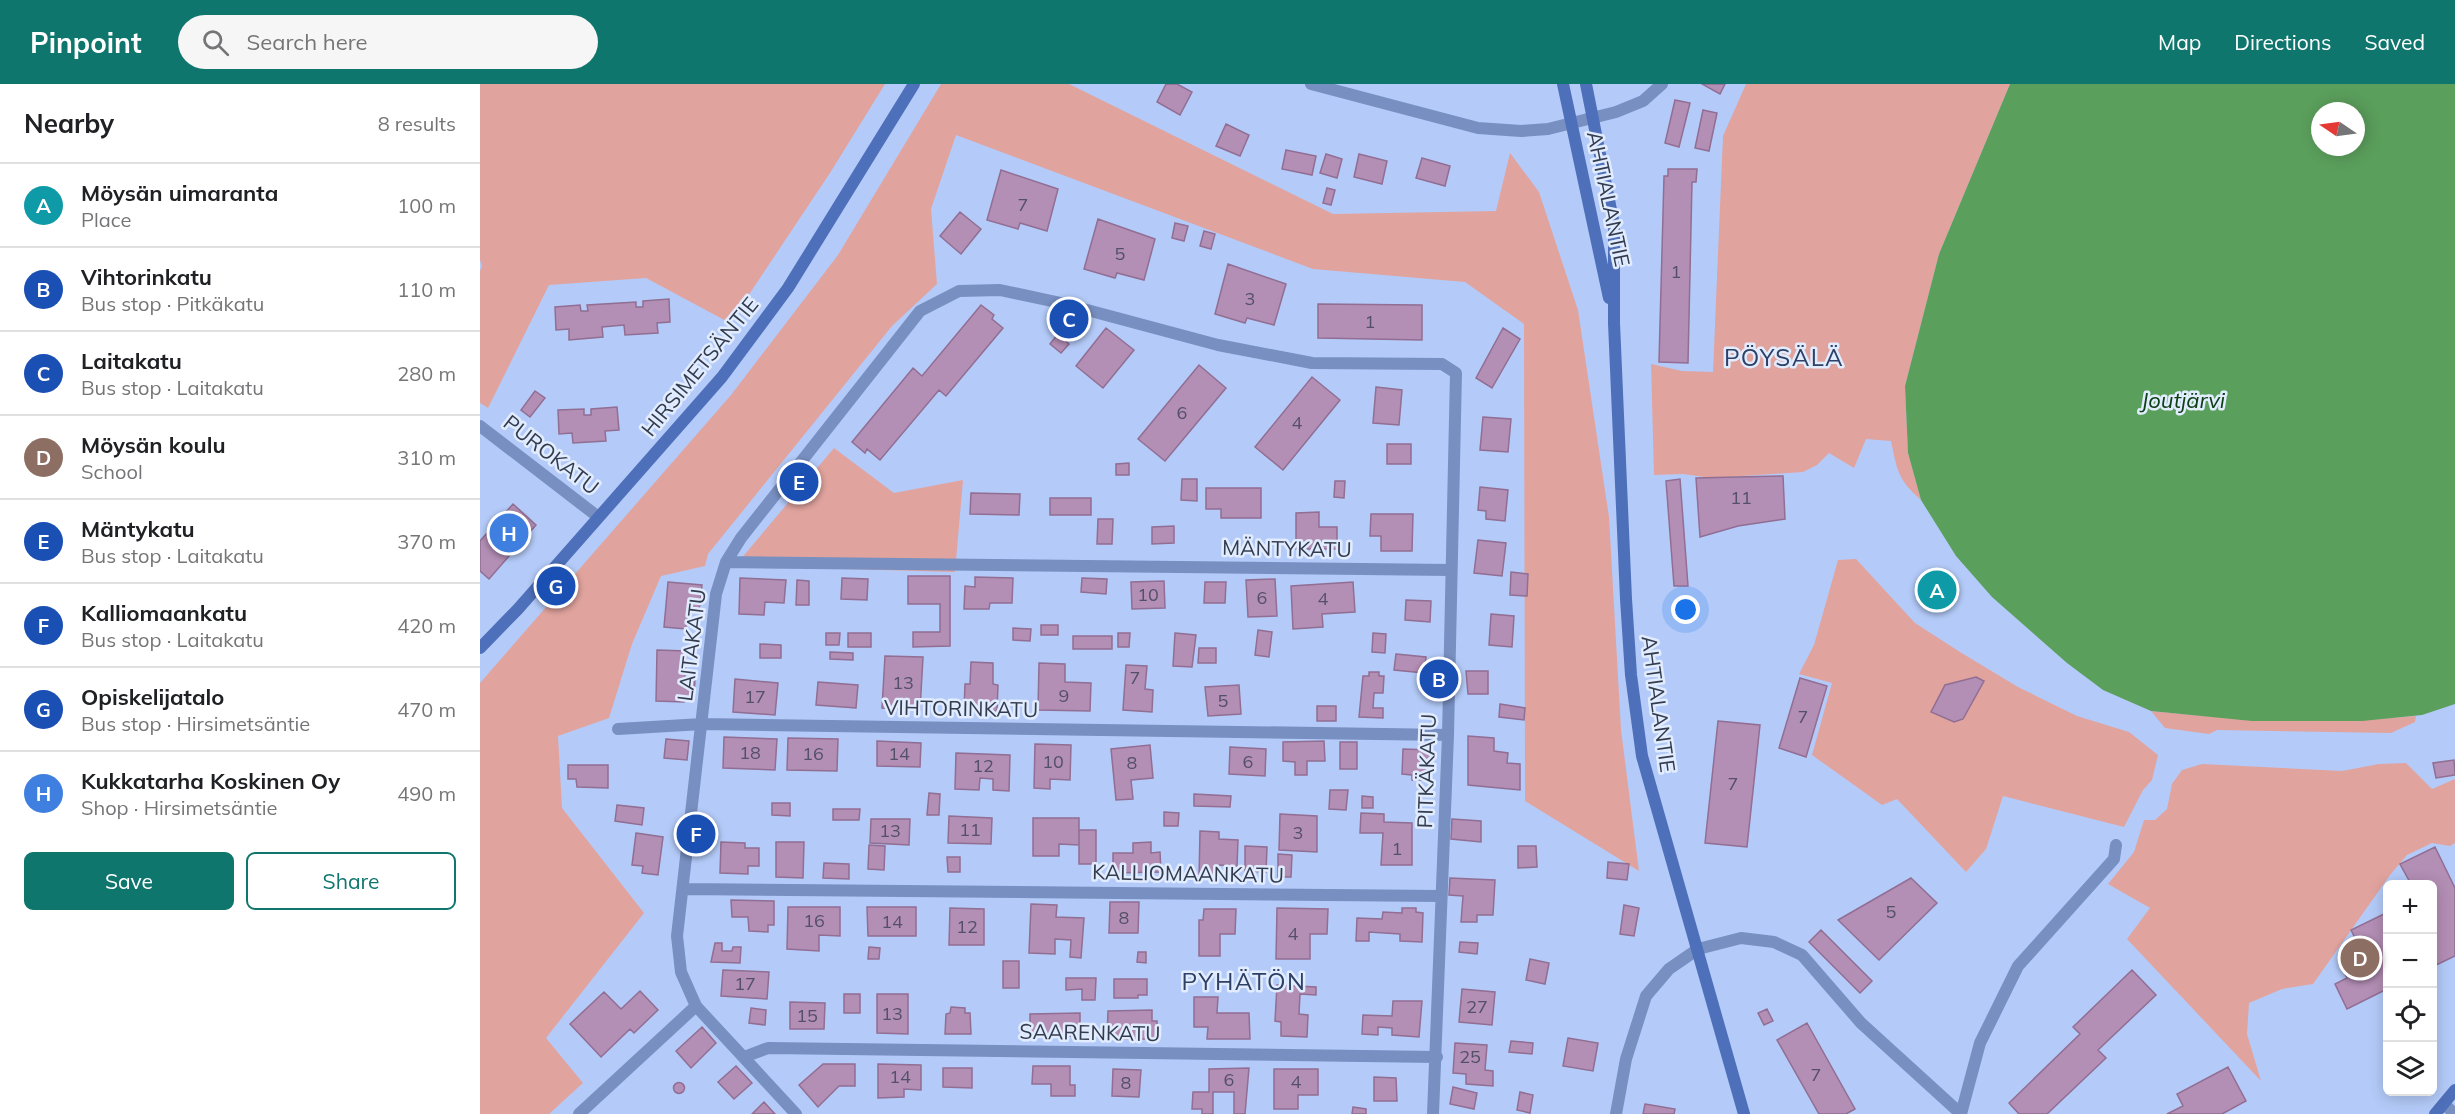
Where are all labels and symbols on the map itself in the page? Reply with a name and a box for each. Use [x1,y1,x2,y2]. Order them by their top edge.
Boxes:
north arrow [2311,102,2365,156]
street label: AHTIALANTIE [1582,129,1636,269]
house number: 7 [1018,193,1028,216]
house number: 5 [1115,242,1126,265]
house number: 1 [1671,260,1681,283]
house number: 3 [1245,287,1255,310]
street label: HIRSIMETSÄNTIE [635,292,763,441]
pin: C [1050,296,1088,342]
house number: 1 [1365,310,1375,333]
district label: PÖYSÄLÄ [1724,342,1844,372]
water label: Joutjärvi [2139,386,2226,414]
house number: 6 [1177,401,1187,424]
street label: PUROKATU [499,409,605,500]
house number: 4 [1292,411,1303,434]
pin: E [780,460,818,504]
house number: 11 [1730,486,1752,509]
pin: H [489,510,528,556]
street label: MÄNTYKATU [1222,534,1352,562]
pin: G [536,564,576,608]
pin: A [1918,568,1956,612]
house number: 10 [1137,583,1159,606]
house number: 6 [1257,586,1267,609]
street label: LAITAKATU [671,587,711,703]
house number: 4 [1318,587,1329,610]
your location [1671,595,1700,624]
street label: AHTIALANTIE [1637,634,1681,774]
pin: B [1420,656,1458,702]
house number: 7 [1130,666,1140,689]
house number: 13 [892,671,914,694]
house number: 9 [1059,684,1069,707]
house number: 17 [744,685,766,708]
house number: 5 [1218,689,1229,712]
street label: VIHTORINKATU [884,694,1038,722]
house number: 7 [1798,705,1808,728]
street label: PITKÄKATU [1411,713,1441,829]
house number: 18 [739,741,761,764]
house number: 16 [802,742,824,765]
house number: 14 [888,742,910,765]
house number: 10 [1042,750,1064,773]
house number: 6 [1243,750,1253,773]
house number: 8 [1127,751,1137,774]
house number: 12 [972,754,994,777]
house number: 7 [1728,772,1738,795]
pin: F [676,812,716,856]
house number: 11 [959,818,981,841]
house number: 13 [879,819,901,842]
house number: 3 [1293,821,1303,844]
house number: 1 [1392,837,1402,860]
street label: KALLIOMAANKATU [1092,858,1284,888]
house number: 5 [1886,900,1897,923]
house number: 8 [1119,906,1129,929]
house number: 16 [803,909,825,932]
house number: 14 [881,910,903,933]
house number: 12 [956,915,978,938]
house number: 4 [1288,922,1299,945]
pin: D [2340,936,2380,980]
district label: PYHÄTÖN [1181,966,1307,996]
house number: 17 [734,972,756,995]
house number: 27 [1466,995,1488,1018]
house number: 13 [881,1002,903,1025]
house number: 15 [796,1004,818,1027]
street label: SAARENKATU [1019,1018,1161,1046]
house number: 25 [1459,1045,1481,1068]
house number: 7 [1811,1063,1821,1086]
house number: 14 [889,1065,911,1088]
house number: 6 [1224,1068,1234,1091]
house number: 4 [1291,1070,1302,1093]
house number: 8 [1121,1071,1131,1094]

